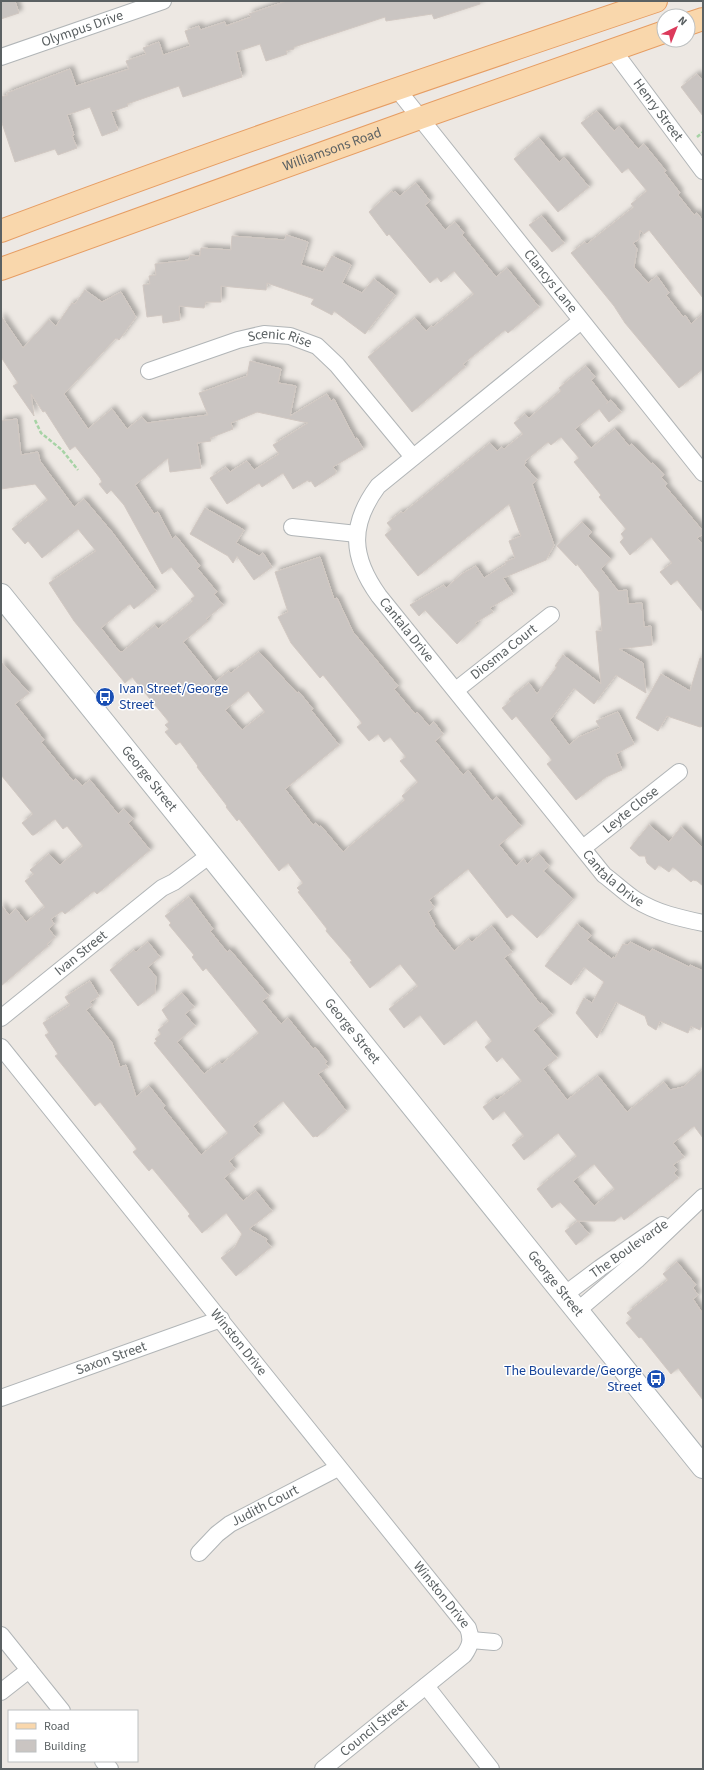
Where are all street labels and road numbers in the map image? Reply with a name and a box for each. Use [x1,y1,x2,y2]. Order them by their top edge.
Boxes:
street label: Olympus Drive [39,5,126,52]
street label: Henry Street [628,75,688,146]
street label: Williamsons Road [280,123,384,177]
street label: Clancys Lane [519,245,582,318]
street label: Scenic Rise [246,324,315,353]
street label: Cantala Drive [374,593,439,667]
street label: Diosma Court [466,619,542,685]
street label: George Street [116,742,182,816]
street label: Leyte Close [599,782,663,839]
street label: Cantala Drive [577,845,648,913]
street label: Ivan Street [50,926,112,981]
street label: George Street [319,994,385,1069]
street label: The Boulevarde [586,1214,672,1283]
street label: George Street [523,1246,588,1321]
street label: Winston Drive [205,1305,272,1380]
street label: Saxon Street [73,1336,149,1380]
street label: Judith Court [228,1480,302,1532]
street label: Winston Drive [408,1557,475,1633]
street label: Council Street [336,1694,412,1762]

